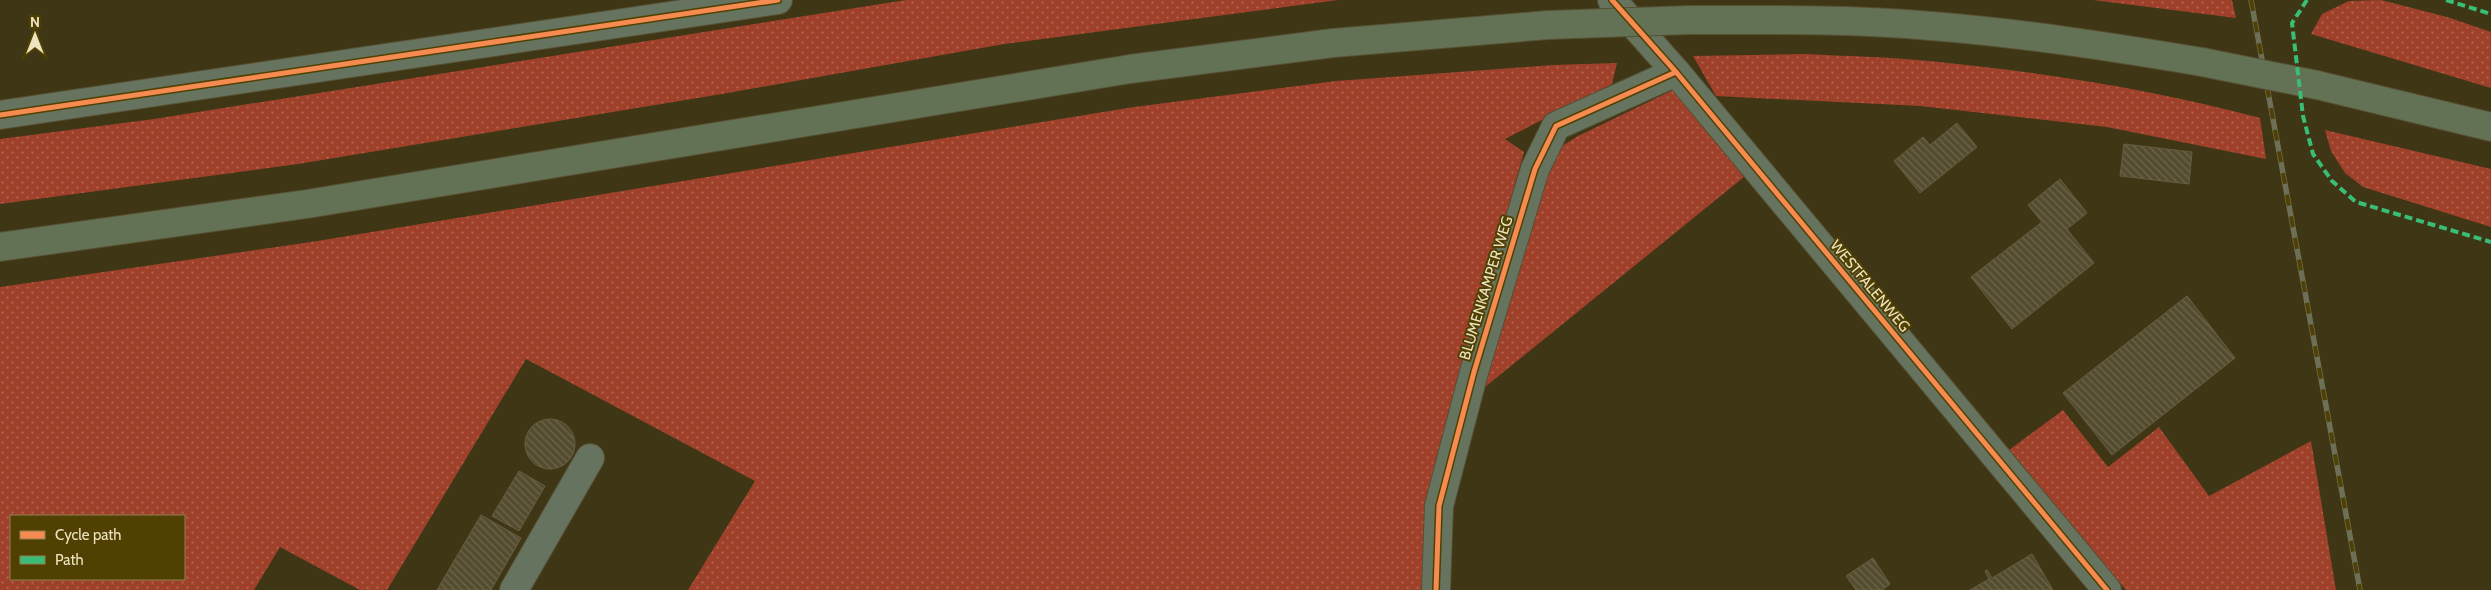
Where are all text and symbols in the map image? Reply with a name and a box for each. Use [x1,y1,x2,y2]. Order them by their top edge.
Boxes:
north arrow [10,10,60,60]
text: N [30,13,40,31]
street label: BLUMENKAMPER WEG [1456,214,1516,362]
street label: WESTFALENWEG [1826,236,1914,336]
legend [10,515,185,580]
text: Cycle path [55,526,121,544]
text: Path [55,551,84,569]

